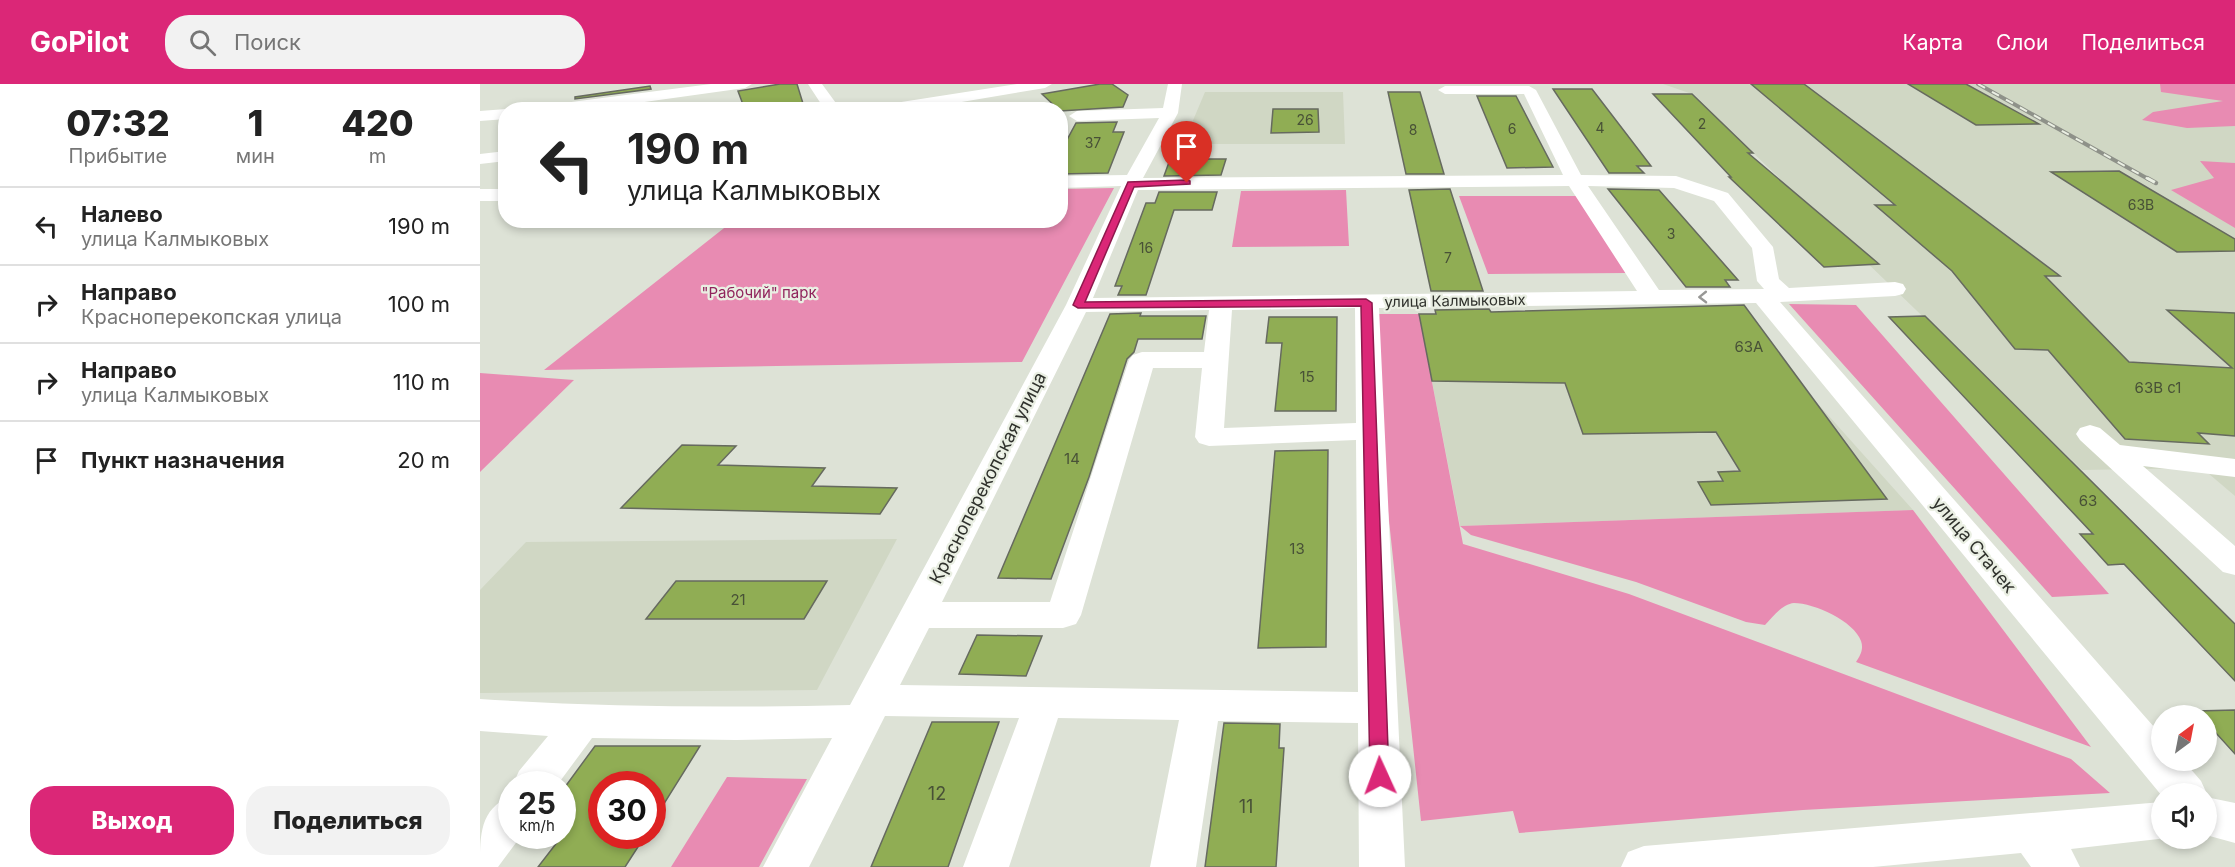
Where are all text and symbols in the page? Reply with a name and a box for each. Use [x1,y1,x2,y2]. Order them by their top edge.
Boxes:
search box [165,15,585,69]
text: GoPilot [30,25,129,59]
icon: search [186,26,219,59]
text: Поиск [234,29,301,55]
text: Карта [1903,30,1963,55]
text: Слои [1996,30,2048,55]
text: Поделиться [2081,30,2205,55]
text: 07:32 [66,101,170,145]
text: 1 [247,101,263,145]
text: 420 [341,101,414,145]
house number: 26 [1296,111,1314,128]
house number: 2 [1698,115,1706,132]
house number: 4 [1595,119,1605,136]
house number: 6 [1508,120,1516,137]
pin [1161,121,1212,183]
house number: 8 [1409,121,1417,138]
text: 190 m [627,123,749,174]
icon: left [528,126,606,204]
icon: arrive [1170,130,1203,163]
house number: 37 [1085,134,1101,151]
text: Прибытие [69,144,167,168]
text: мин [236,144,275,168]
text: m [369,144,386,168]
text: улица Калмыковых [627,174,881,207]
house number: 63В [2128,196,2154,213]
text: Налево [81,201,163,227]
icon: left [30,210,63,243]
text: 190 m [388,213,450,239]
house number: 3 [1667,225,1675,242]
text: улица Калмыковых [81,227,269,251]
house number: 16 [1139,239,1153,256]
house number: 7 [1444,249,1452,266]
text: Направо [81,279,177,305]
park label: "Рабочий" парк [701,283,817,302]
icon: right [30,288,63,321]
street label: улица Калмыковых [1384,290,1526,311]
text: 100 m [388,291,450,317]
one-way arrow [1699,291,1708,304]
text: Красноперекопская улица [81,305,342,329]
house number: 63А [1735,337,1763,356]
text: Направо [81,357,177,383]
icon: right [30,366,63,399]
house number: 15 [1299,367,1315,386]
street label: Красноперекопская улица [925,368,1050,587]
text: 110 m [393,369,450,395]
house number: 63В с1 [2135,378,2181,397]
text: улица Калмыковых [81,383,269,407]
icon: arrive [30,444,63,477]
text: Пункт назначения [81,447,285,473]
text: 20 m [397,447,450,473]
house number: 14 [1064,449,1080,468]
house number: 63 [2079,491,2097,510]
street label: улица Стачек [1928,493,2021,597]
house number: 13 [1289,539,1305,558]
house number: 21 [730,590,746,609]
north arrow [2151,705,2217,771]
map controls [2151,705,2217,849]
position arrow [1348,744,1412,808]
speed limit sign: 30 [588,771,666,849]
house number: 12 [928,783,946,804]
button: sound [2151,783,2217,849]
text: 25 [518,785,556,821]
button: Выход [30,786,234,855]
button: Поделиться [246,786,450,855]
house number: 11 [1239,796,1253,817]
text: km/h [519,816,555,835]

